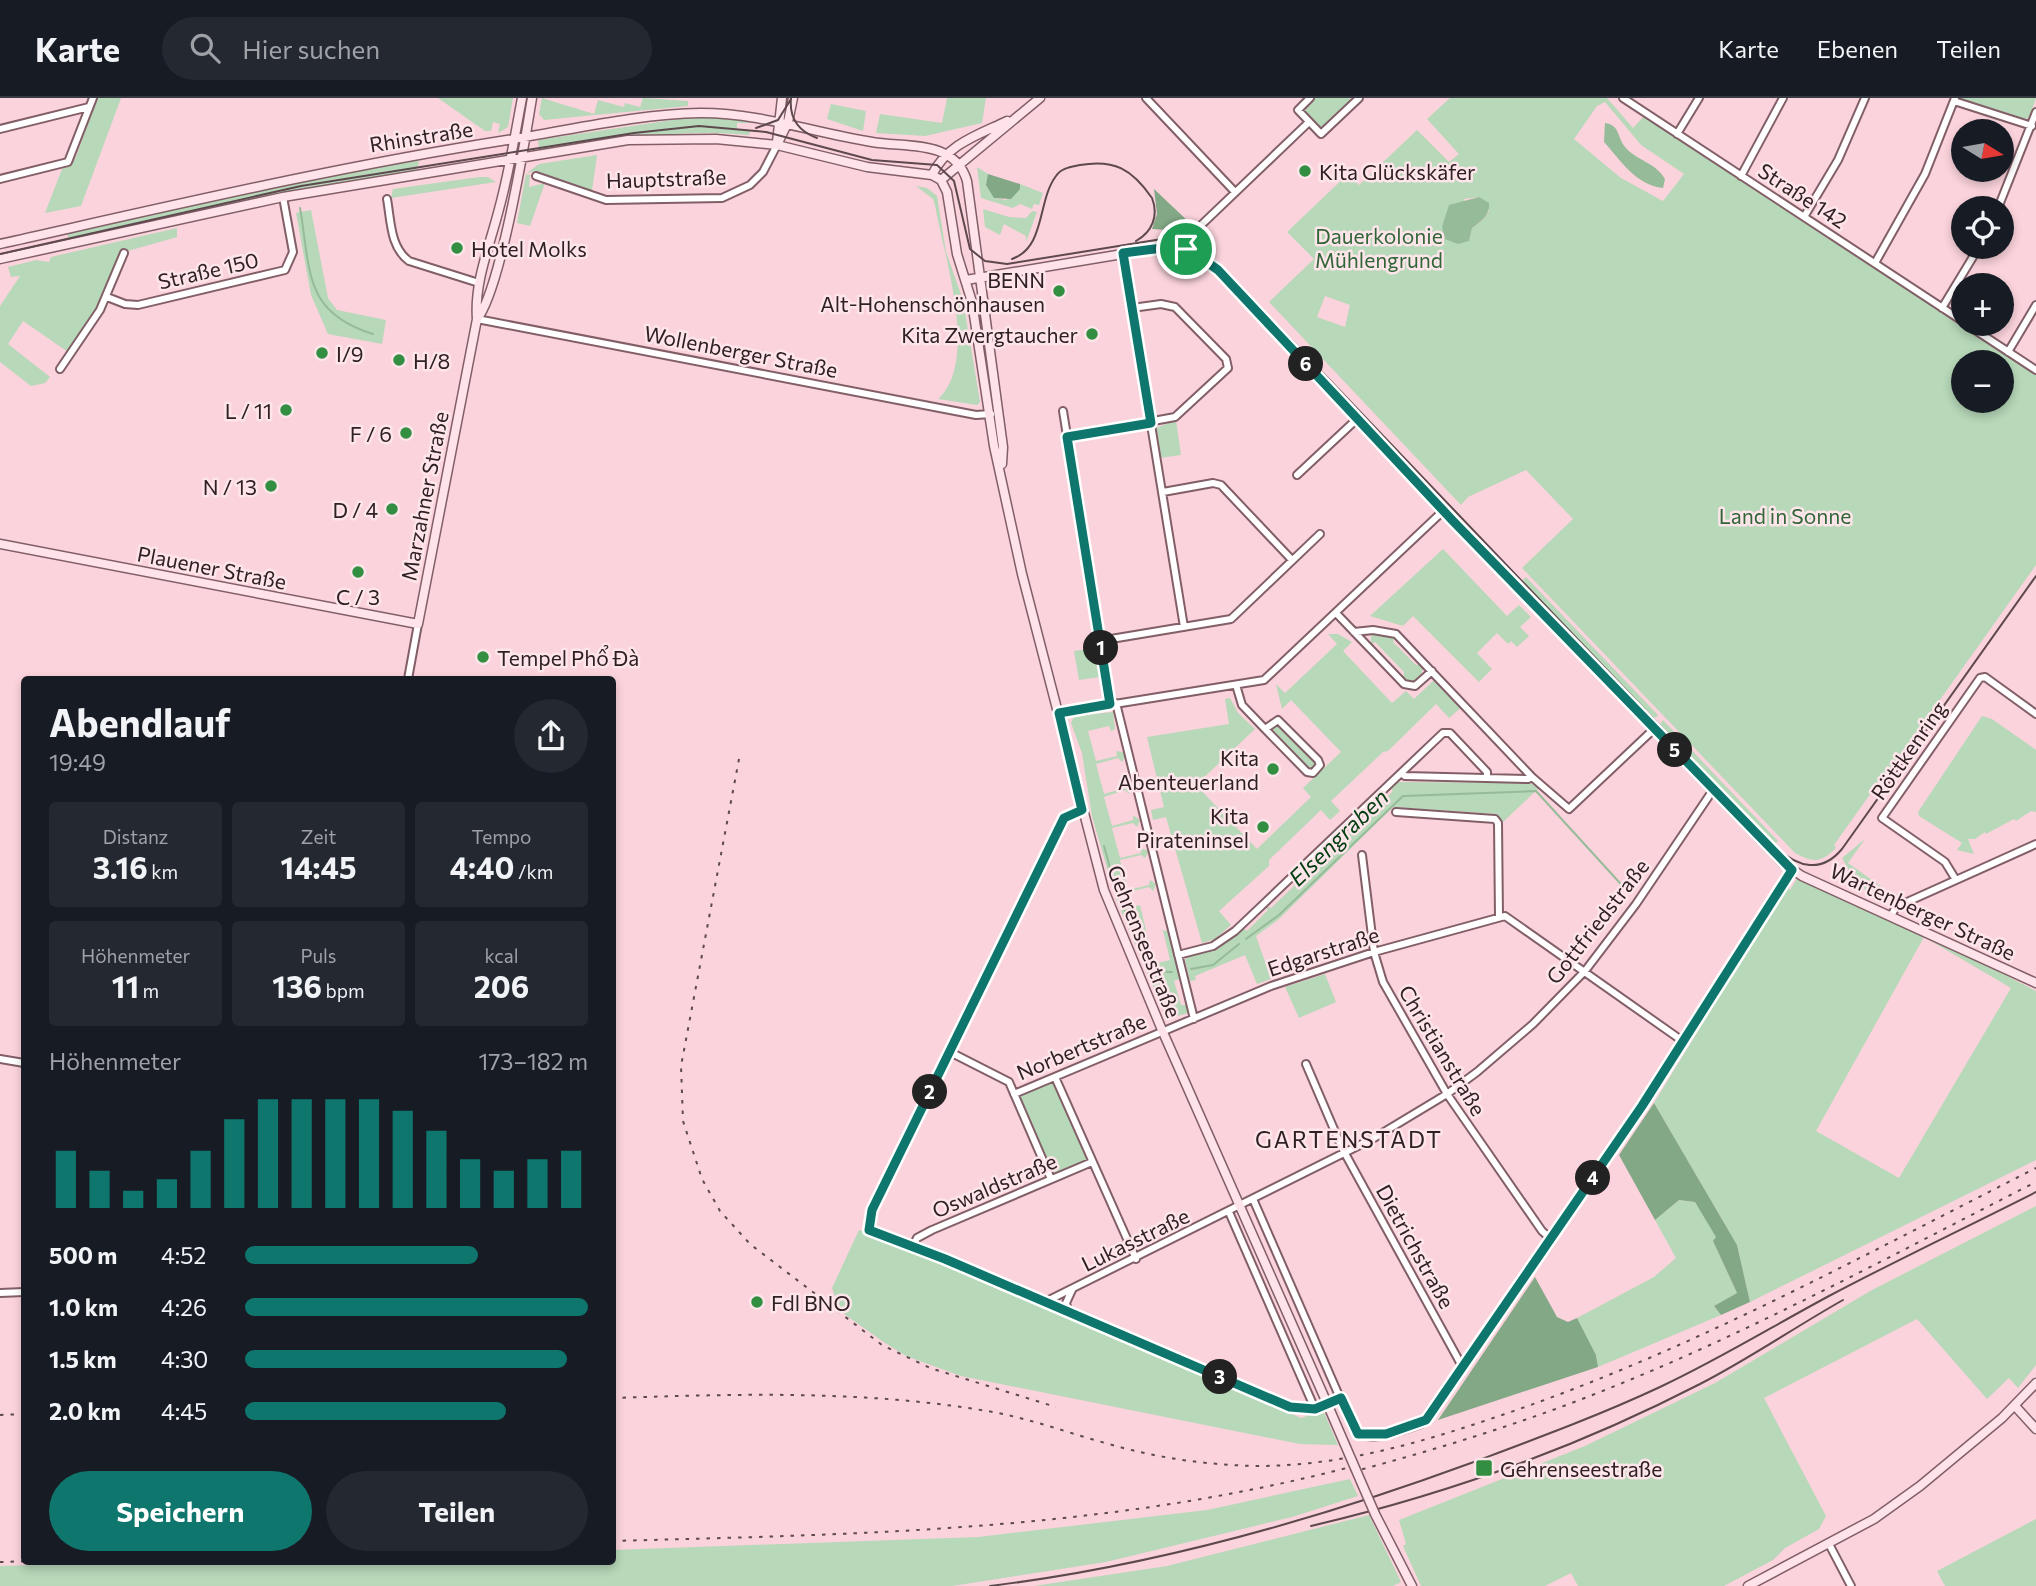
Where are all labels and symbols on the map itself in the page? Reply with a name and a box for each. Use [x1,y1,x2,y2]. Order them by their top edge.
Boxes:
street label: Rhinstraße [367,115,475,157]
north arrow [1951,119,2014,182]
street label: Straße 142 [1754,157,1852,233]
place label: Kita Glückskäfer [1319,159,1475,184]
street label: Hauptstraße [605,163,727,193]
marker: Kita Glückskäfer [1297,163,1313,179]
pin [1156,219,1216,279]
park label: Dauerkolonie Mühlengrund [1315,223,1443,272]
place label: Hotel Molks [471,236,587,261]
marker: Hotel Molks [449,240,465,256]
street label: Straße 150 [155,246,261,294]
place label: BENN Alt-Hohenschönhausen [820,267,1045,316]
marker: BENN Alt-Hohenschönhausen [1051,283,1067,299]
street label: Wollenberger Straße [642,320,840,382]
place label: Kita Zwergtaucher [901,322,1078,347]
marker: Kita Zwergtaucher [1084,326,1100,342]
place label: I/9 [336,341,363,366]
marker: I/9 [314,345,330,361]
pin: 6 [1288,346,1324,382]
place label: H/8 [413,348,450,373]
marker: H/8 [391,352,407,368]
place label: L / 11 [225,398,272,423]
marker: L / 11 [278,402,294,418]
street label: Marzahner Straße [395,409,453,583]
place label: F / 6 [350,421,392,446]
marker: F / 6 [398,425,414,441]
place label: N / 13 [203,474,257,499]
marker: N / 13 [263,478,279,494]
place label: D / 4 [333,497,378,522]
marker: D / 4 [384,501,400,517]
park label: Land in Sonne [1719,503,1851,528]
street label: Plauener Straße [135,540,289,594]
marker: C / 3 [350,564,366,580]
place label: C / 3 [336,584,380,609]
pin: 1 [1084,630,1118,666]
place label: Tempel Phổ Đà [497,645,639,670]
marker: Tempel Phổ Đà [475,649,491,665]
street label: Röttkenring [1865,696,1951,804]
pin: 5 [1658,732,1692,768]
place label: Kita Abenteuerland [1118,745,1259,794]
marker: Kita Abenteuerland [1265,761,1281,777]
water label: Elsengraben [1282,783,1394,891]
place label: Kita Pirateninsel [1136,803,1249,852]
marker: Kita Pirateninsel [1255,819,1271,835]
street label: Gottfriedstraße [1541,854,1653,988]
street label: Wartenberger Straße [1826,857,2020,965]
street label: Gehrenseestraße [1103,861,1187,1021]
street label: Edgarstraße [1264,921,1382,981]
street label: Christianstraße [1394,980,1492,1120]
street label: Norbertstraße [1012,1007,1150,1085]
pin: 2 [912,1074,948,1110]
district label: GARTENSTADT [1255,1125,1443,1153]
street label: Oswaldstraße [928,1148,1060,1222]
pin: 4 [1576,1160,1610,1196]
street label: Dietrichstraße [1372,1180,1460,1312]
street label: Lukasstraße [1077,1202,1193,1276]
place label: Fdl BNO [771,1290,851,1315]
marker: Fdl BNO [749,1294,765,1310]
pin: 3 [1202,1360,1238,1394]
place label: Gehrenseestraße [1500,1456,1662,1481]
marker: Gehrenseestraße [1474,1458,1494,1478]

